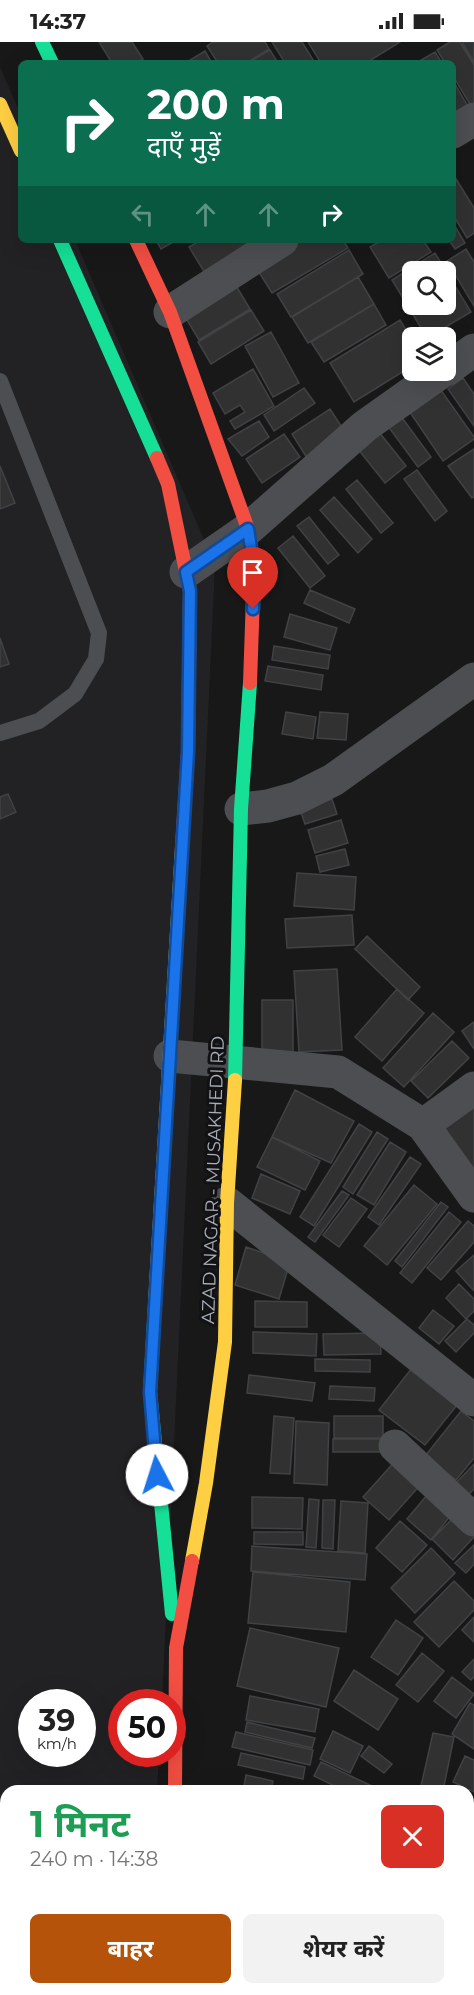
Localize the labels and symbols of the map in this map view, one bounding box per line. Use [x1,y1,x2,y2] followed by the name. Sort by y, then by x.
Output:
[227,547,278,609] pin
[197,1035,229,1325] street label: AZAD NAGAR - MUSAKHEDI RD
[125,1443,189,1507] position arrow
[108,1689,186,1767] speed limit sign: 50

